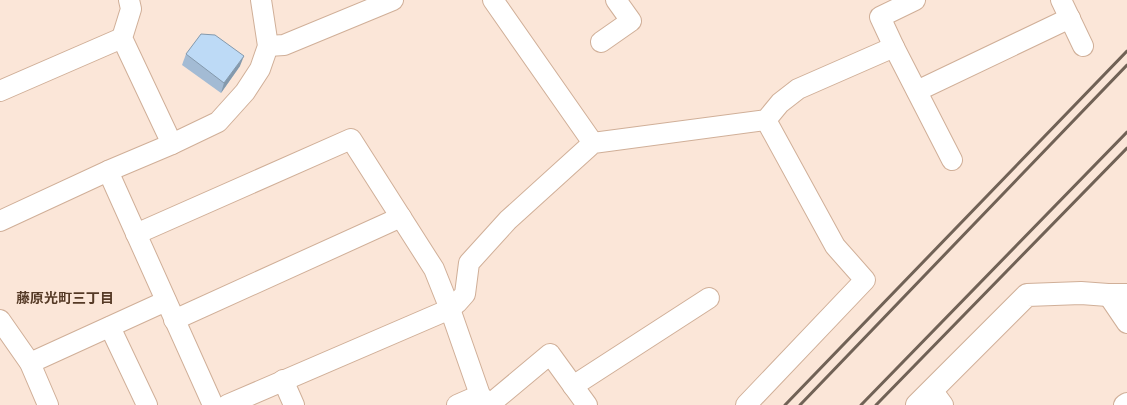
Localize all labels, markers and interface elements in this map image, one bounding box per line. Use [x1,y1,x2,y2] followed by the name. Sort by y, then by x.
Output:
[16,289,114,307] district label: 藤原光町三丁目

